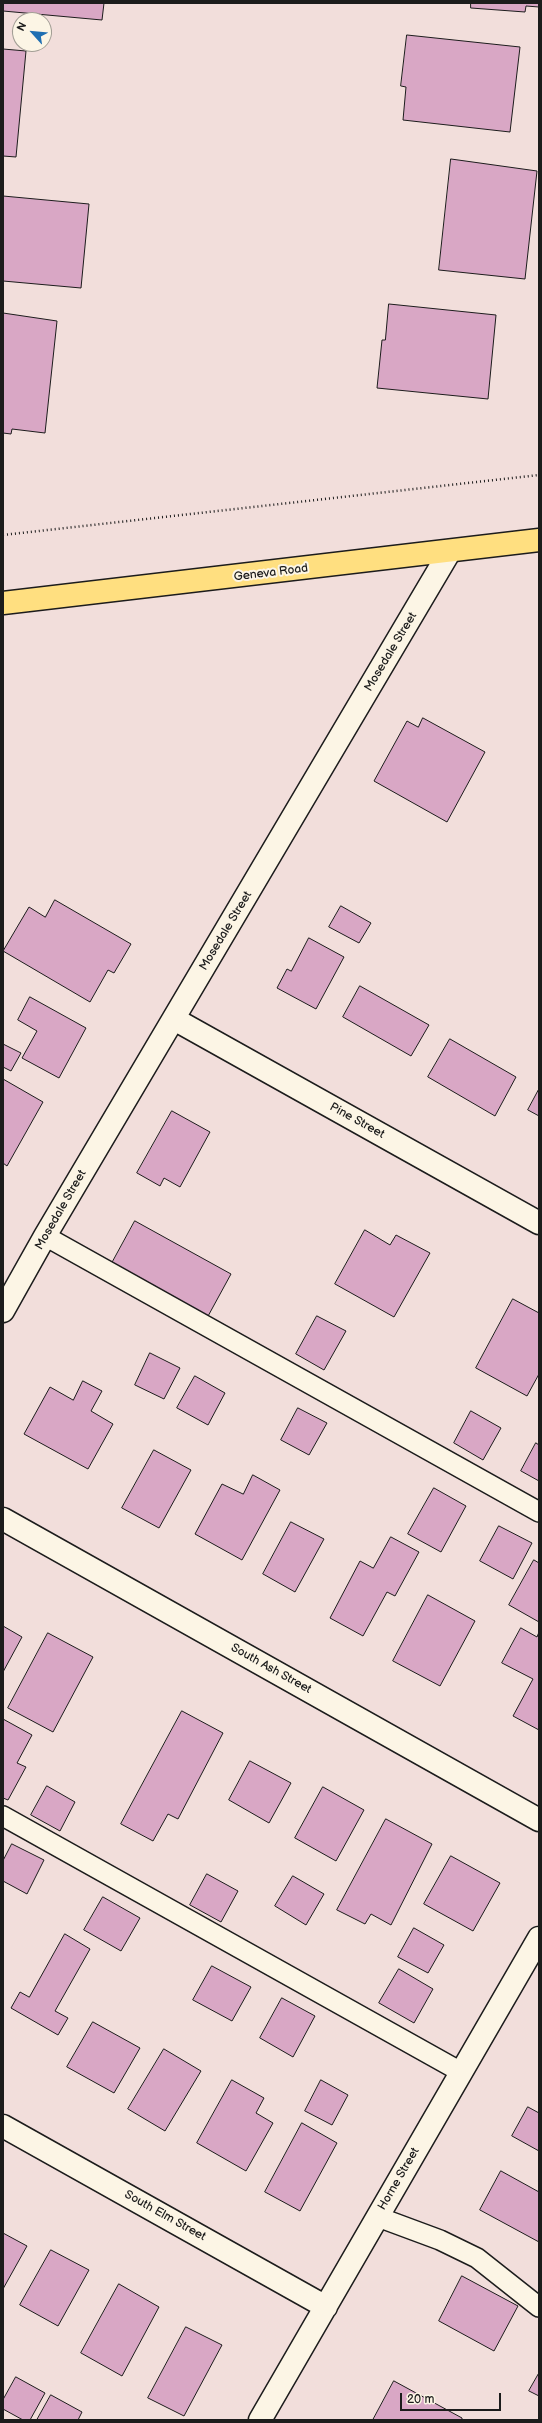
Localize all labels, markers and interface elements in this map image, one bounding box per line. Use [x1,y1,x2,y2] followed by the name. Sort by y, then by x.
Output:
[12,12,52,52] north arrow
[14,20,29,33] text: N
[233,561,309,585] street label: Geneva Road
[362,610,420,694] street label: Mosedale Street
[197,889,255,973] street label: Mosedale Street
[327,1100,387,1142] street label: Pine Street
[32,1168,90,1252] street label: Mosedale Street
[228,1641,314,1697] street label: South Ash Street
[375,2145,423,2213] street label: Horne Street
[122,2188,208,2244] street label: South Elm Street
[402,2385,503,2411] scale bar
[407,2392,434,2407] text: 20 m

